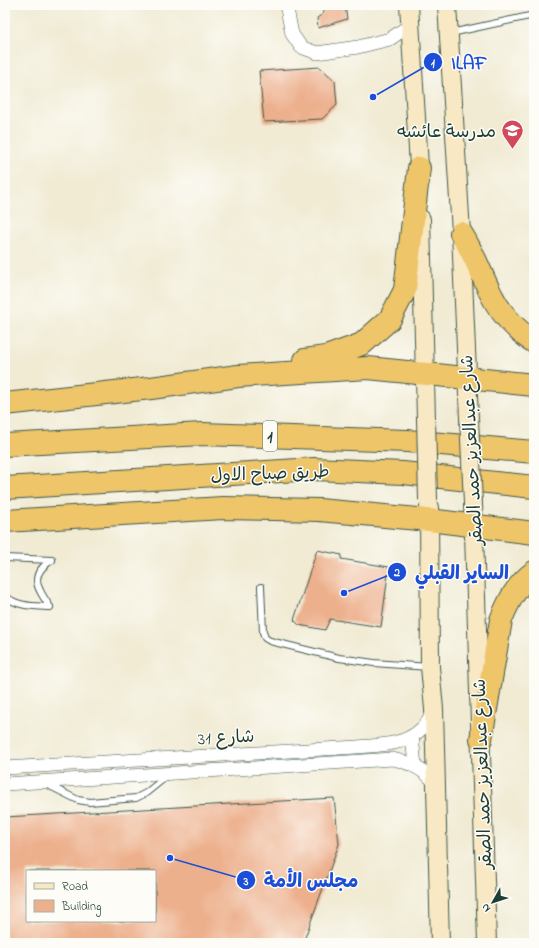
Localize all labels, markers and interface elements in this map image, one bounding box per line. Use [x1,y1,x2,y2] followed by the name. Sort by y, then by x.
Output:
[423,47,495,78] callout: ILAF
[451,51,487,78] text: ILAF
[431,55,435,73] text: 1
[499,118,525,151] school or university icon: مدرسة عائشه
[397,120,496,146] place label: مدرسة عائشه
[455,354,491,548] street label: شارع عبدالعزيز حمد الصقر
[263,421,277,451] road number: 1
[210,460,330,490] street label: طريق صباح الاول
[387,557,517,588] callout: الساير القبلي
[415,561,509,589] text: الساير القبلي
[393,564,400,582] text: 2
[468,678,500,872] street label: شارع عبدالعزيز حمد الصقر
[197,725,255,753] street label: شارع 31
[236,865,366,896] callout: مجلس الأمة
[264,868,358,896] text: مجلس الأمة
[26,870,156,922] legend
[243,873,249,891] text: 3
[62,878,88,896] text: Road
[473,882,513,922] north arrow
[61,898,101,917] text: Building
[477,900,495,916] text: N

